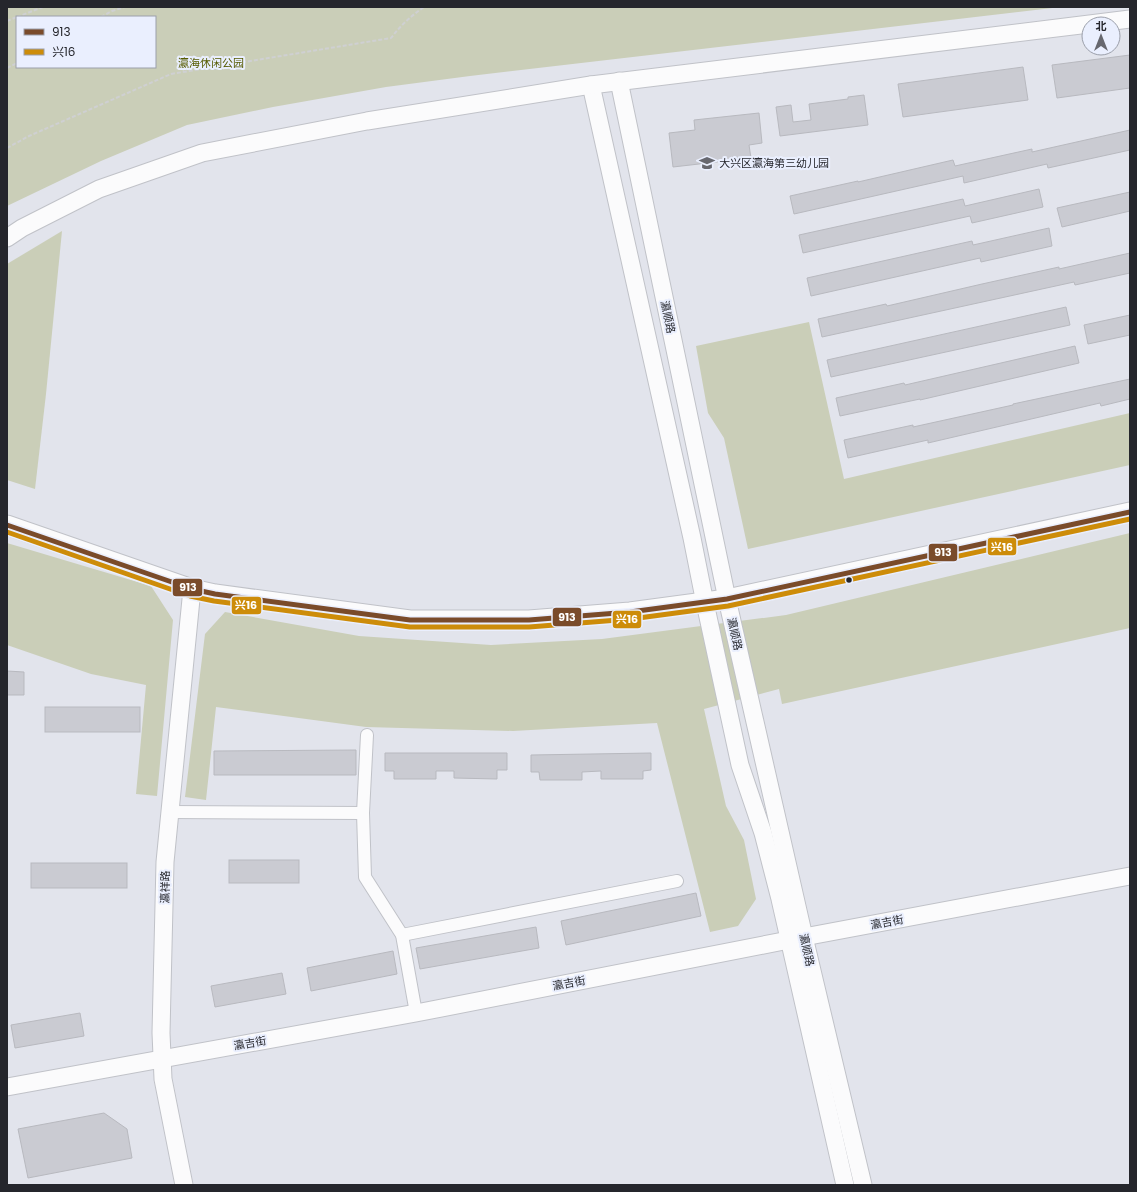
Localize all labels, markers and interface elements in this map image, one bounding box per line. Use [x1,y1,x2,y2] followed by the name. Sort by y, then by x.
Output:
[16,16,156,68] legend
[1081,16,1121,56] north arrow
[1096,18,1107,34] text: 北
[52,23,70,40] text: 913
[52,43,75,60] text: 兴16
[178,55,244,71] park label: 瀛海休闲公园
[698,154,716,172] school or university icon: 大兴区瀛海第三幼儿园
[719,155,829,171] place label: 大兴区瀛海第三幼儿园
[657,299,679,335] street label: 瀛顺路
[987,537,1017,556] line badge: 兴16
[991,539,1013,555] text: 兴16
[928,543,958,562] line badge: 913
[934,544,952,560] text: 913
[844,575,854,585] unlabelled marker
[172,578,203,597] line badge: 913
[179,579,197,595] text: 913
[231,596,262,615] line badge: 兴16
[235,597,257,613] text: 兴16
[552,607,582,627] line badge: 913
[558,609,576,625] text: 913
[612,610,642,629] line badge: 兴16
[616,611,638,627] text: 兴16
[723,616,747,652] street label: 瀛顺路
[157,870,173,904] street label: 瀛祥路
[869,911,905,933] street label: 瀛吉街
[795,932,819,968] street label: 瀛顺路
[551,972,587,994] street label: 瀛吉街
[232,1032,268,1054] street label: 瀛吉街

